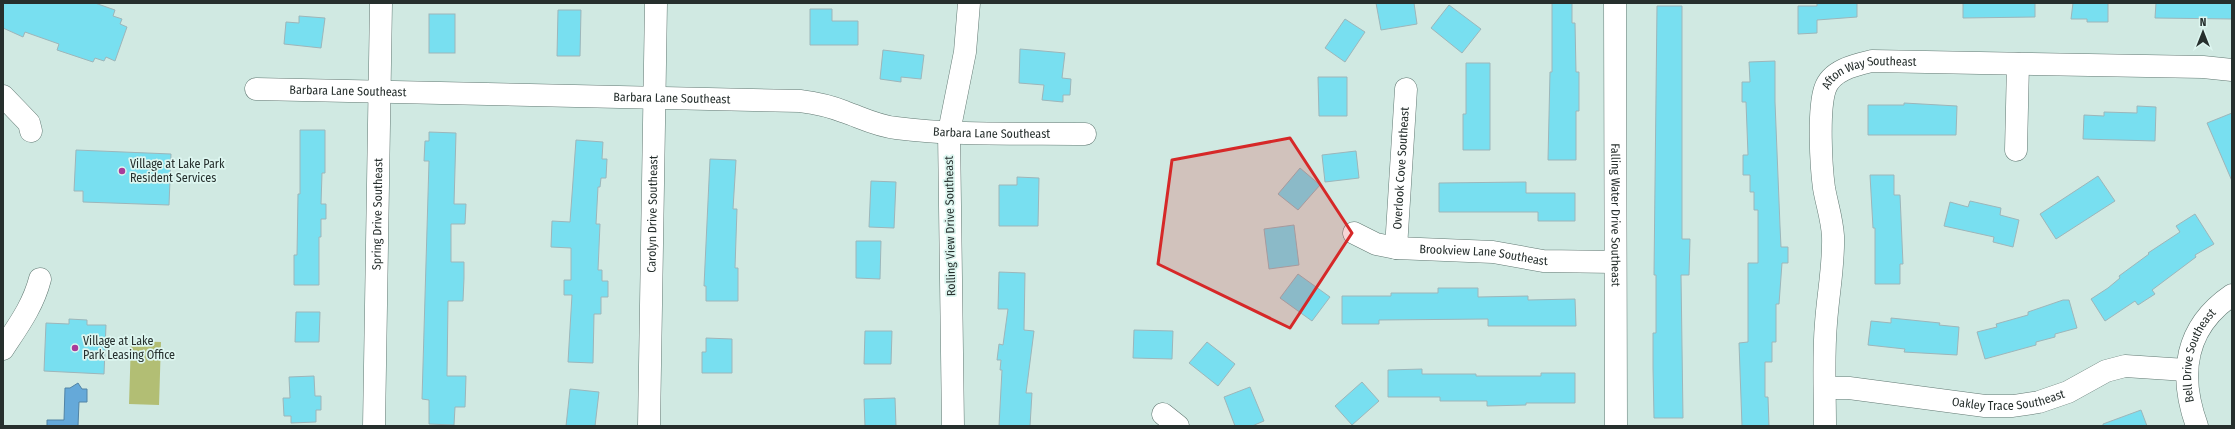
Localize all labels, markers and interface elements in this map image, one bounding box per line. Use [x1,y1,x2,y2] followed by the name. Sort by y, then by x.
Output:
[2183,12,2223,52] north arrow
[2200,16,2206,29] text: N
[1819,54,1917,91] street label: Afton Way Southeast
[289,83,407,99] street label: Barbara Lane Southeast
[613,90,731,106] street label: Barbara Lane Southeast
[1390,106,1412,230] street label: Overlook Cove Southeast
[933,125,1050,141] street label: Barbara Lane Southeast
[1608,143,1623,287] street label: Falling Water Drive Southeast
[645,155,660,273] street label: Carolyn Drive Southeast
[942,156,958,296] street label: Rolling View Drive Southeast
[130,157,225,185] place label: Village at Lake Park Resident Services
[370,158,385,270] street label: Spring Drive Southeast
[117,166,127,176] marker: Village at Lake Park Resident Services
[1419,242,1548,268] street label: Brookview Lane Southeast
[2180,306,2219,404] street label: Bell Drive Southeast
[83,334,175,362] place label: Village at Lake Park Leasing Office
[70,343,80,353] marker: Village at Lake Park Leasing Office
[1951,387,2066,413] street label: Oakley Trace Southeast

